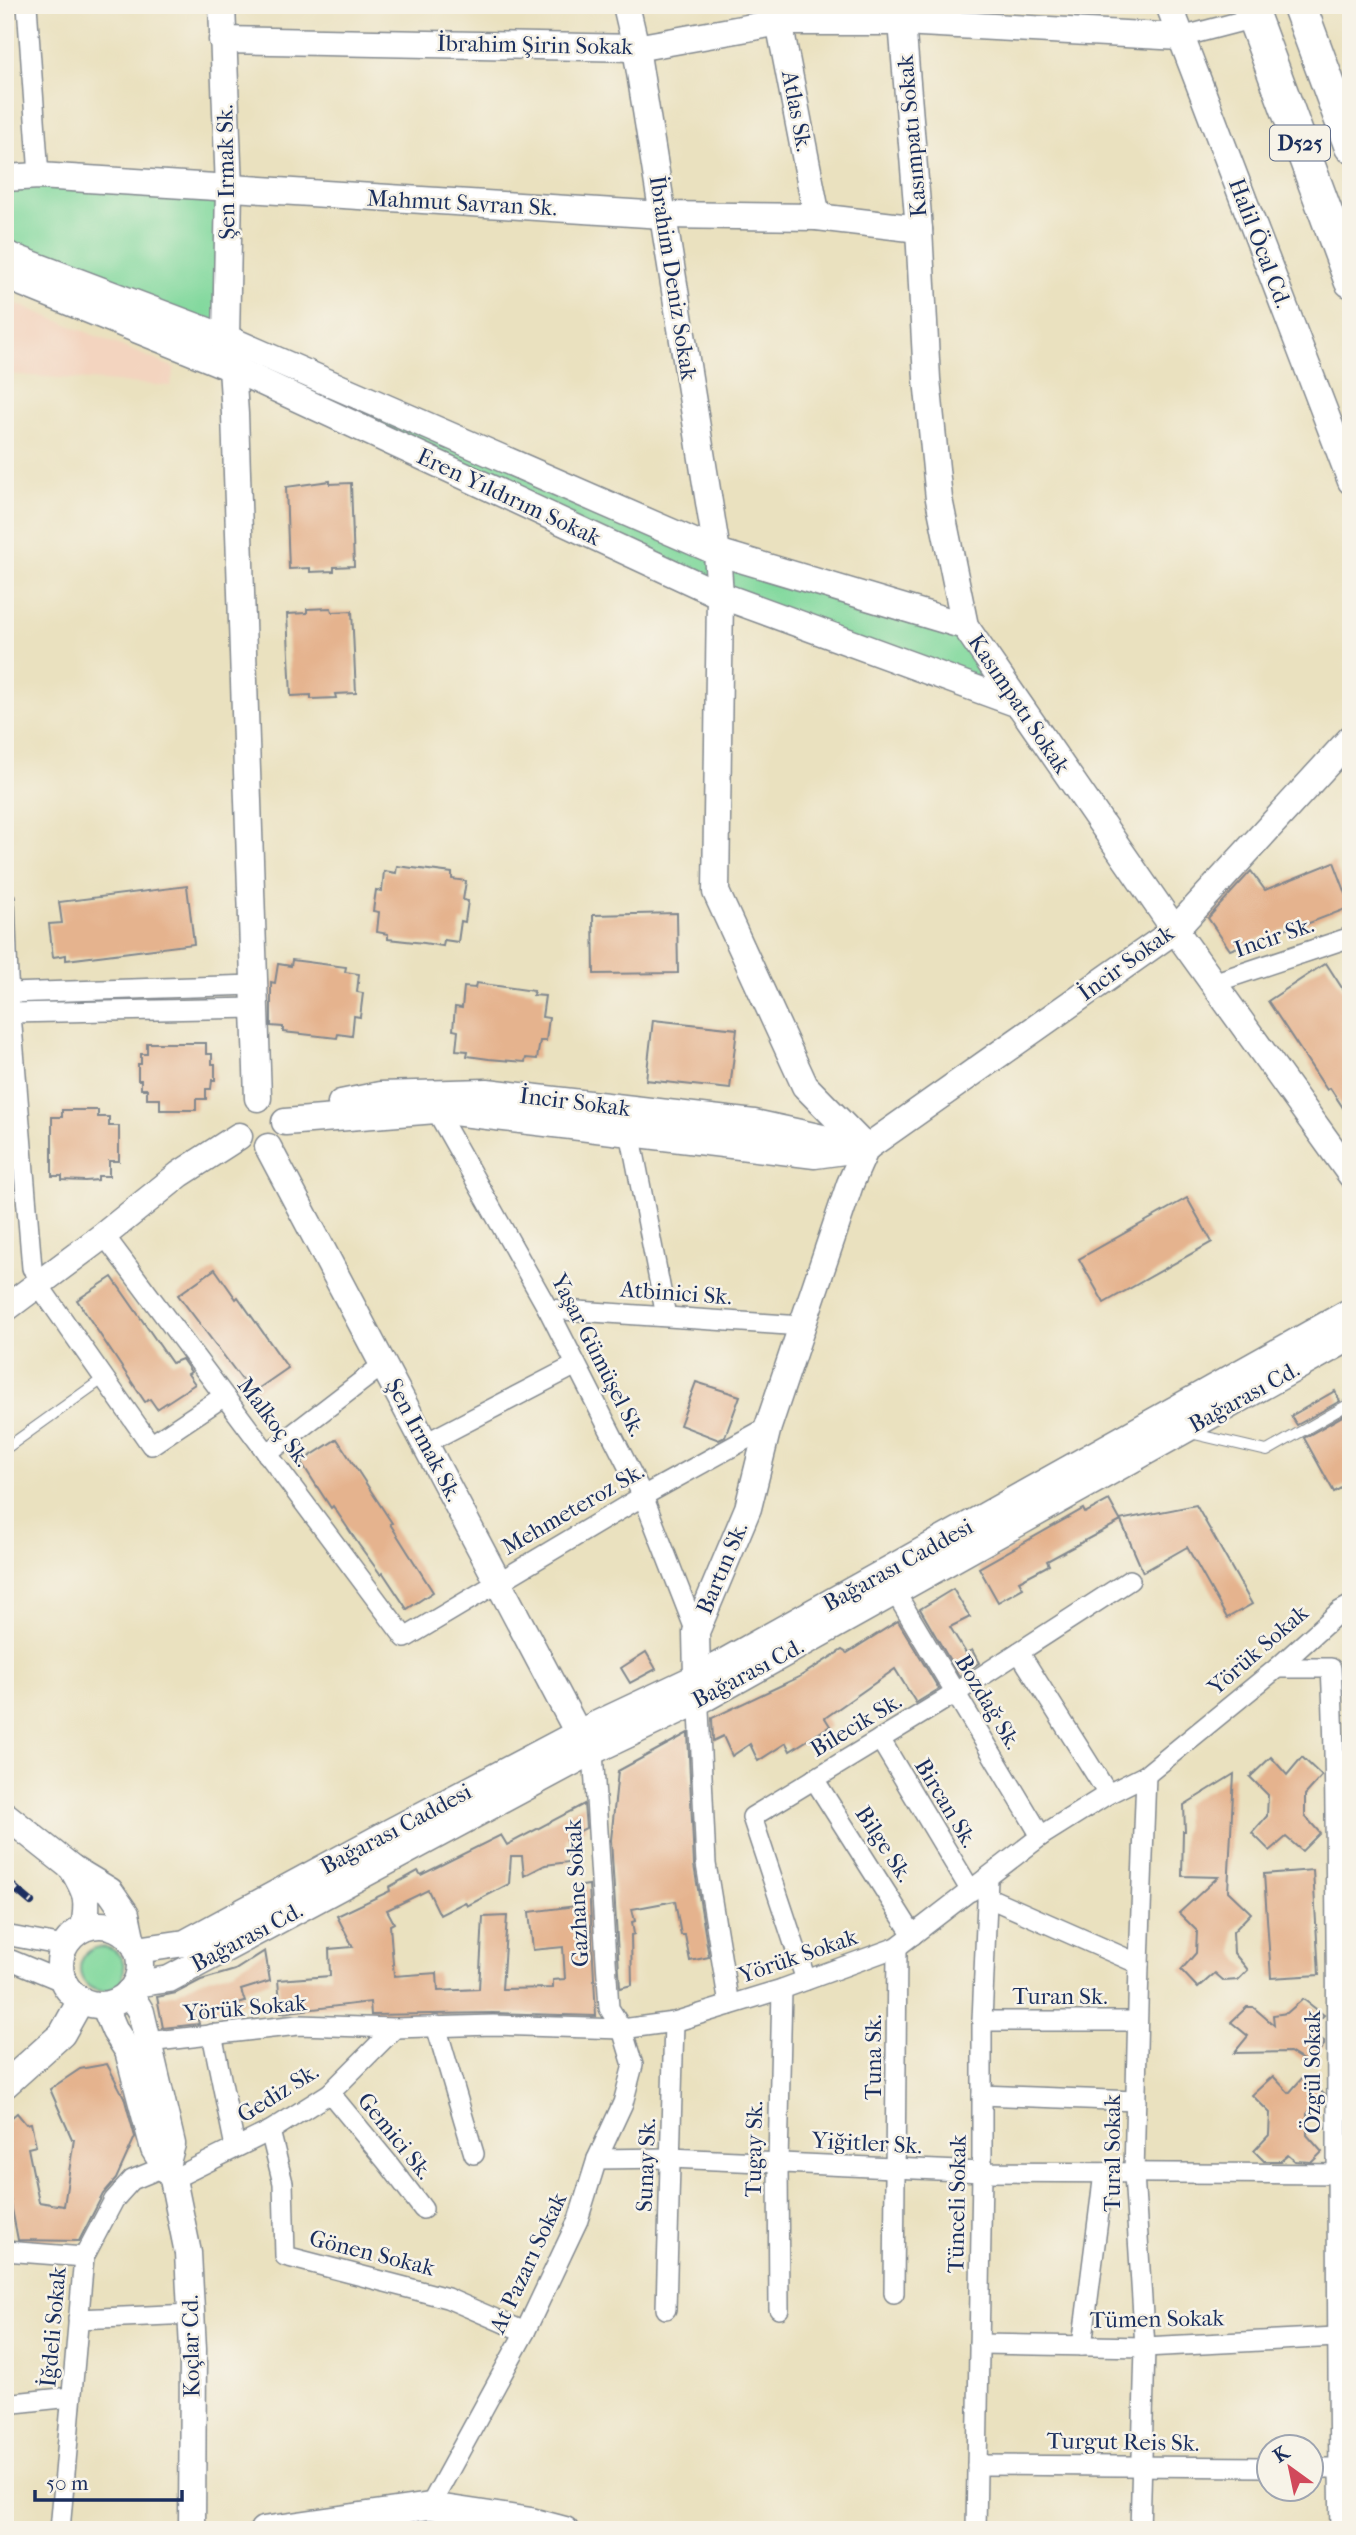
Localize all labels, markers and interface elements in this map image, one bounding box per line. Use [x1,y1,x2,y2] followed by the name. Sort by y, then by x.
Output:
[437,30,634,60] street label: İbrahim Şirin Sokak
[891,53,933,218] street label: Kasımpatı Sokak
[776,67,818,154] street label: Atlas Sk.
[211,104,241,240] street label: Şen Irmak Sk.
[1270,125,1330,160] road number: D525
[643,174,703,383] street label: İbrahim Deniz Sokak
[1223,174,1297,312] street label: Halil Öcal Cd.
[366,185,558,221] street label: Mahmut Savran Sk.
[413,443,606,552] street label: Eren Yıldırım Sokak
[962,629,1076,780] street label: Kasımpatı Sokak
[1231,911,1317,963] street label: Incir Sk.
[1073,919,1180,1007] street label: İncir Sokak
[518,1082,633,1122] street label: İncir Sokak
[545,1268,651,1441] street label: Yaşar Gümüşel Sk.
[618,1276,733,1310] street label: Atbinici Sk.
[1184,1356,1304,1438] street label: Bağarası Cd.
[232,1372,316,1472] street label: Malkoç Sk.
[380,1374,468,1506] street label: Şen Irmak Sk.
[497,1457,649,1561] street label: Mehmeteroz Sk.
[818,1513,978,1617] street label: Bağarası Caddesi
[691,1518,753,1618] street label: Bartın Sk.
[1202,1598,1314,1701] street label: Yörük Sokak
[688,1632,808,1714] street label: Bağarası Cd.
[949,1650,1027,1754] street label: Bozdağ Sk.
[806,1687,906,1763] street label: Bilecik Sk.
[909,1754,983,1852] street label: Bircan Sk.
[316,1778,476,1880] street label: Bağarası Caddesi
[850,1801,918,1887] street label: Bilge Sk.
[560,1817,594,1968] street label: Gazhane Sokak
[187,1896,307,1978] street label: Bağarası Cd.
[734,1923,862,1989] street label: Yörük Sokak
[1012,1983,1108,2010] street label: Turan Sk.
[181,1989,309,2027] street label: Yörük Sokak
[1299,2009,1326,2134] street label: Özgül Sokak
[860,2014,887,2100] street label: Tuna Sk.
[232,2058,324,2128] street label: Gediz Sk.
[352,2087,438,2185] street label: Gemici Sk.
[1099,2093,1126,2212] street label: Tural Sokak
[740,2101,768,2197] street label: Tugay Sk.
[631,2118,661,2212] street label: Sunay Sk.
[810,2127,923,2159] street label: Yiğitler Sk.
[942,2133,972,2273] street label: Tünceli Sokak
[483,2187,573,2339] street label: At Pazarı Sokak
[306,2224,439,2282] street label: Gönen Sokak
[34,2265,72,2388] street label: İğdeli Sokak
[177,2294,205,2398] street label: Koçlar Cd.
[1090,2304,1226,2334] street label: Tümen Sokak
[1046,2427,1200,2457] street label: Turgut Reis Sk.
[1254,2434,1324,2504] north arrow
[1269,2441,1294,2468] text: K
[35,2458,182,2502] scale bar
[46,2471,89,2495] text: 50 m

